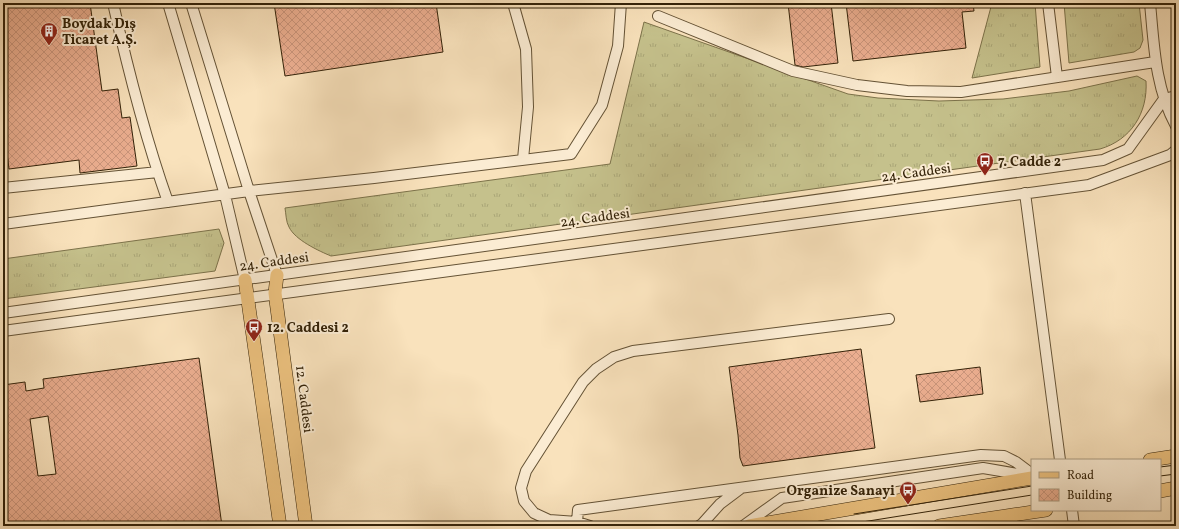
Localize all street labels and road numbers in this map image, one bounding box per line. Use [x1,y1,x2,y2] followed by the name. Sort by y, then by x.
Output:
[880,159,952,188] street label: 24. Caddesi
[559,204,631,233] street label: 24. Caddesi
[238,248,310,277] street label: 24. Caddesi
[290,364,317,434] street label: 12. Caddesi

